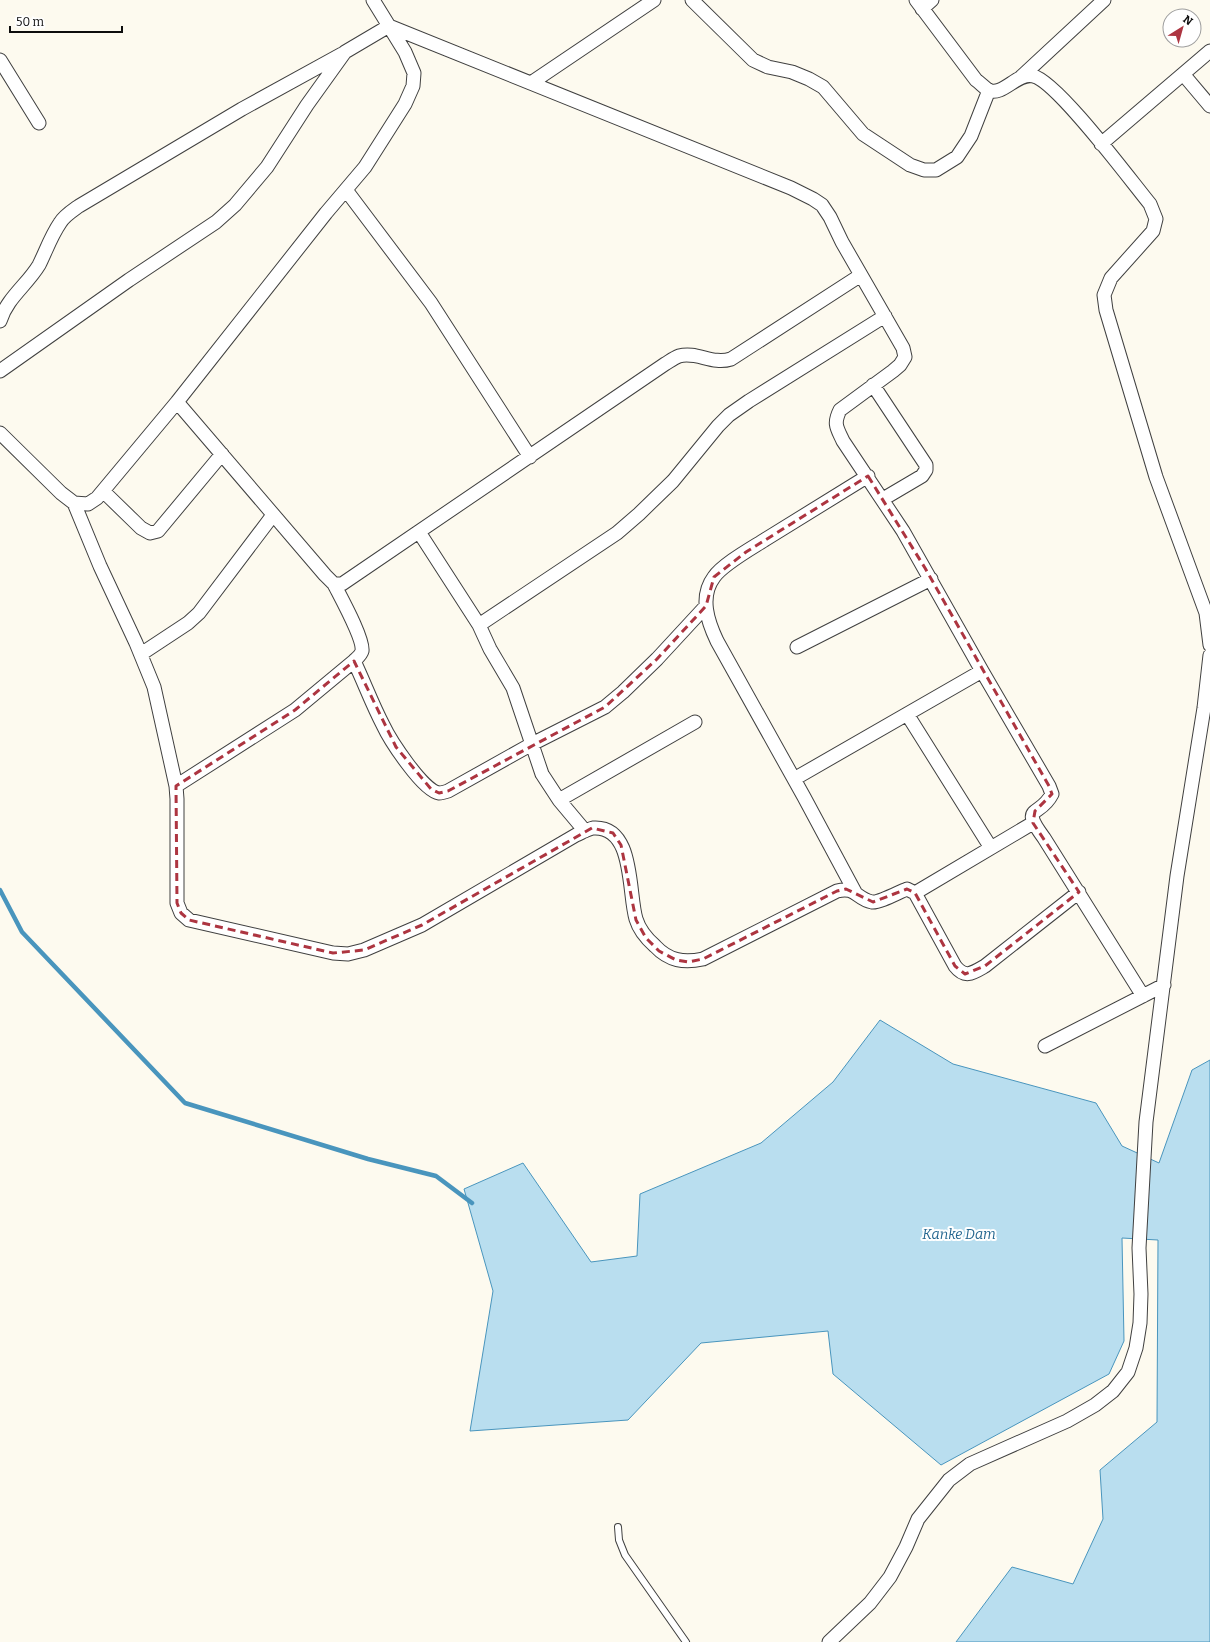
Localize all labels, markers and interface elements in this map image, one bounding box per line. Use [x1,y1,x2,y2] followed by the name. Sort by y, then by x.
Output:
[10,8,122,34] scale bar
[1162,8,1202,48] north arrow
[1180,13,1195,28] text: N
[16,15,45,29] text: 50 m
[922,1226,996,1243] water label: Kanke Dam

